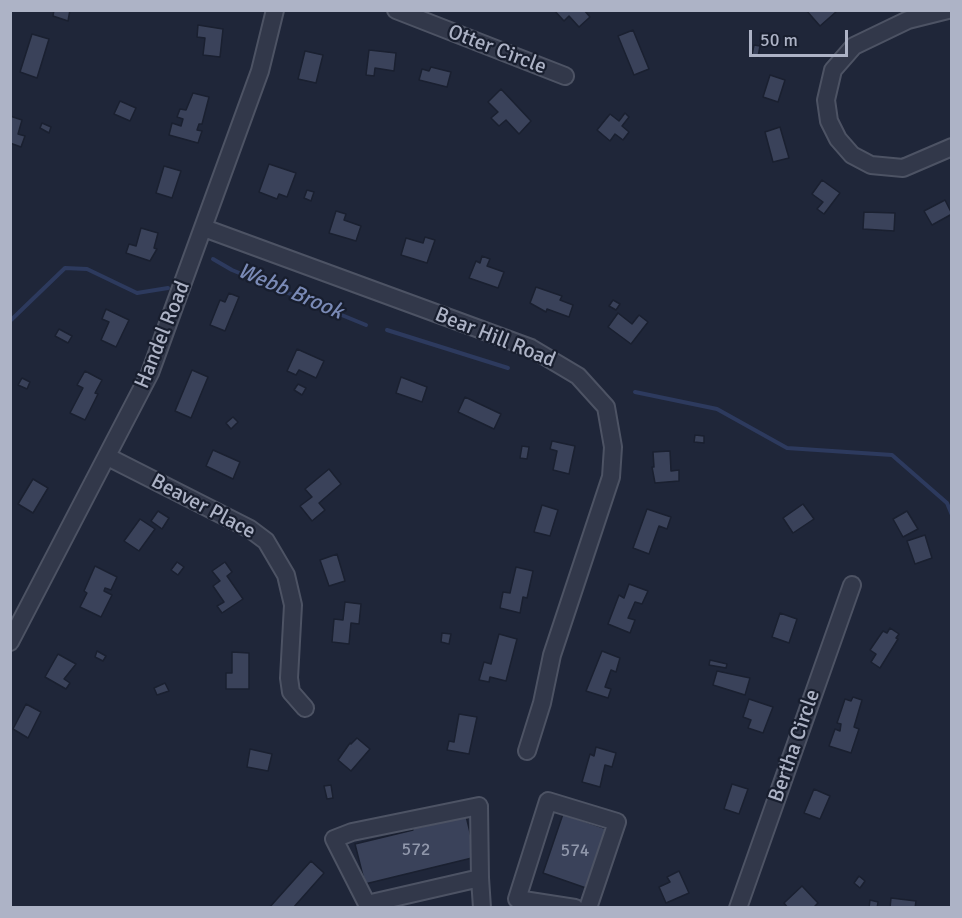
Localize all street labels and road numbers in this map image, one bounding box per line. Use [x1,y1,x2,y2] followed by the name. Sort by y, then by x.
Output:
[444,20,550,80] street label: Otter Circle
[130,278,196,392] street label: Handel Road
[431,302,559,374] street label: Bear Hill Road
[146,469,260,545] street label: Beaver Place
[764,686,826,806] street label: Bertha Circle

